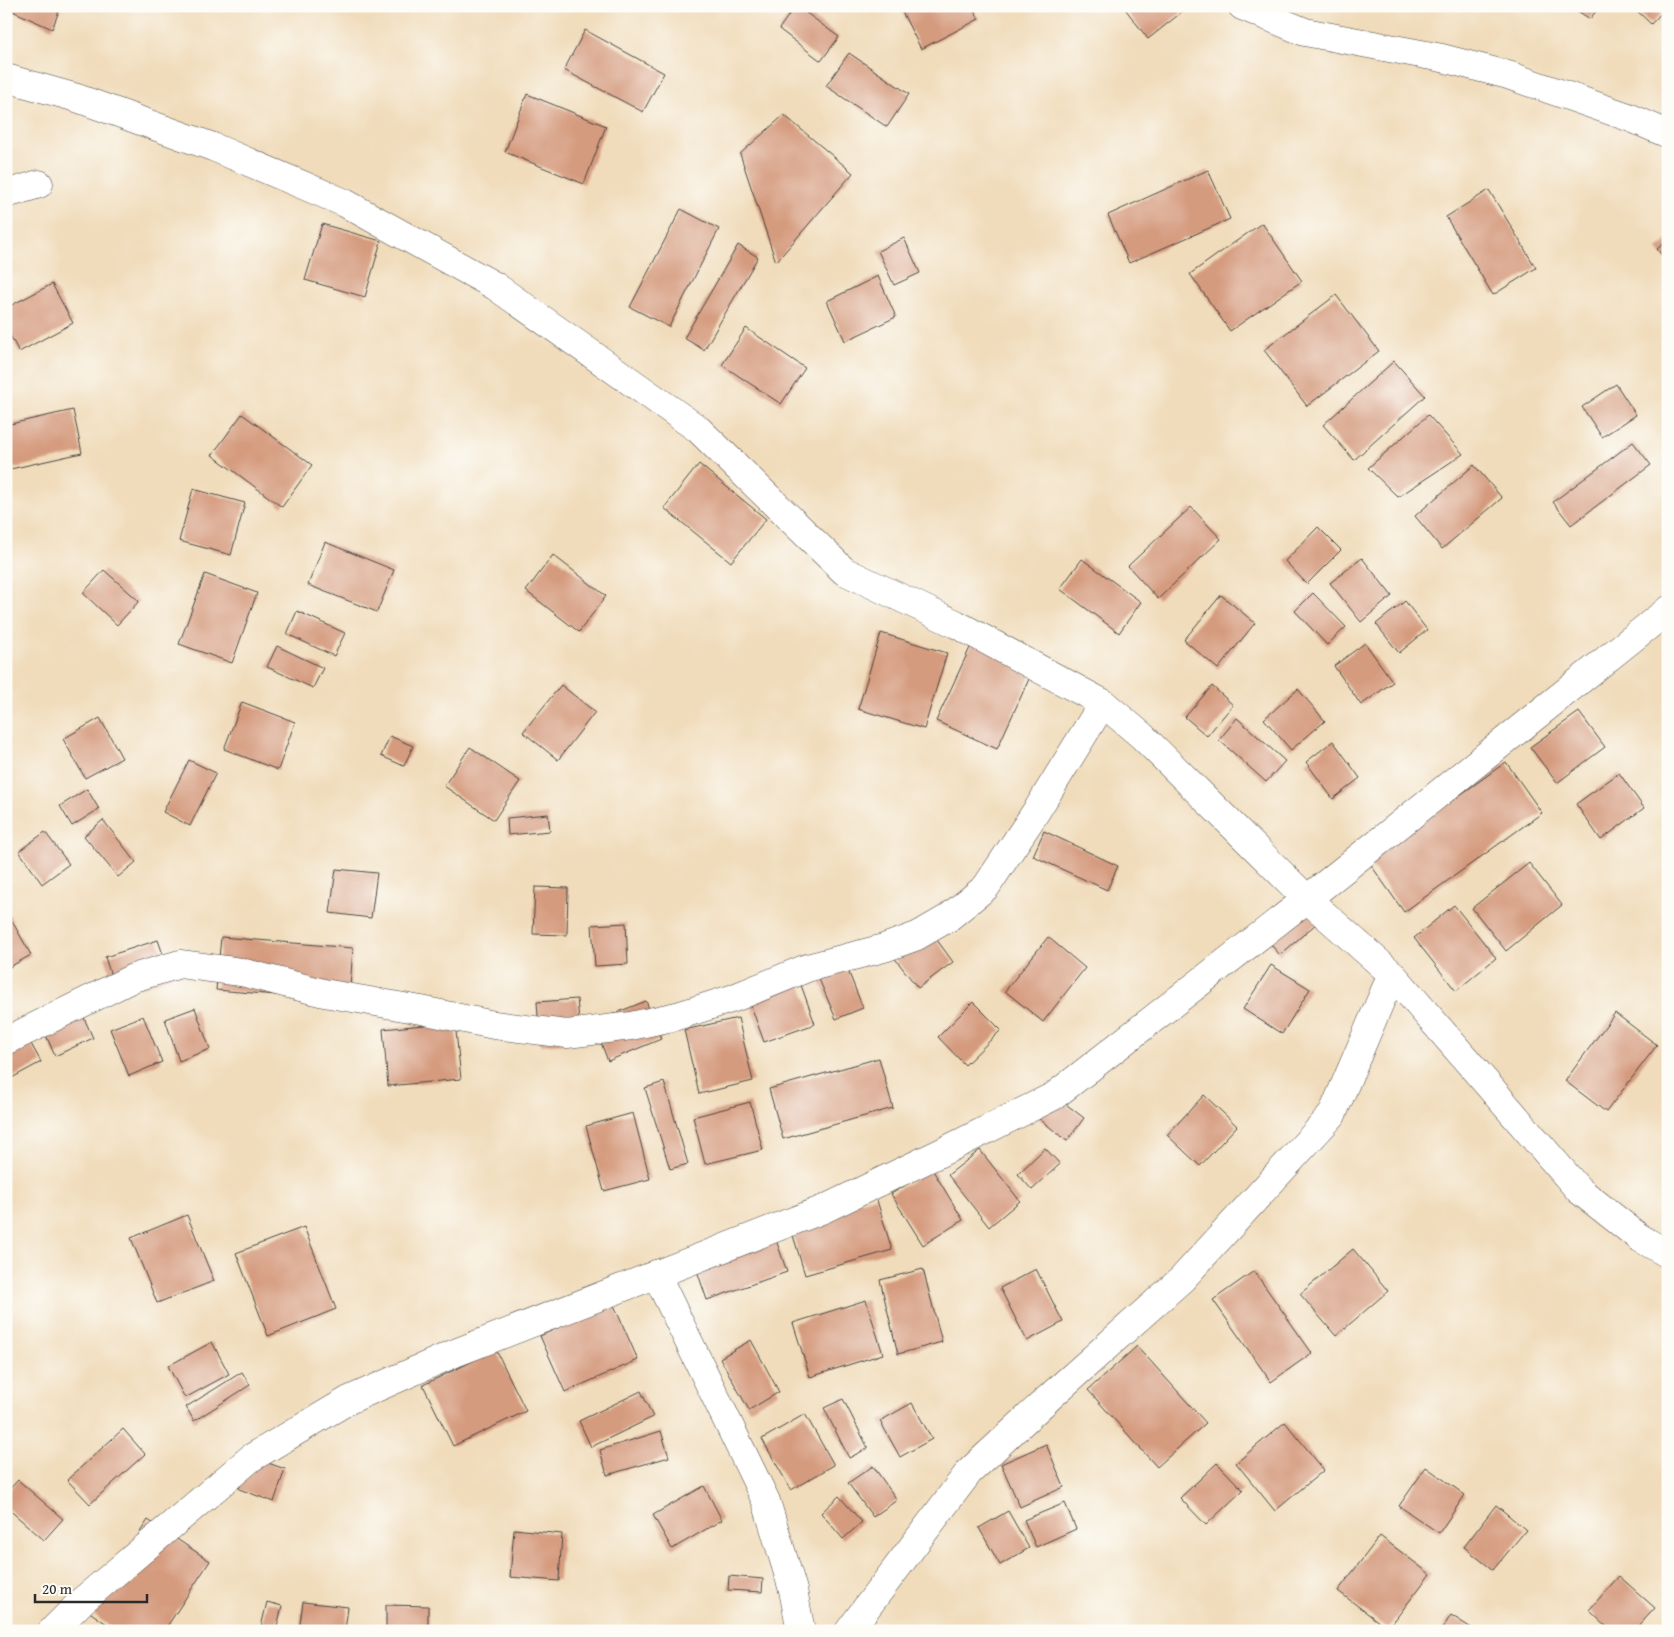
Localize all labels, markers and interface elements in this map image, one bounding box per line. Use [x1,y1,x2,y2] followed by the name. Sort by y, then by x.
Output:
[35,1572,148,1604] scale bar
[42,1578,73,1599] text: 20 m

